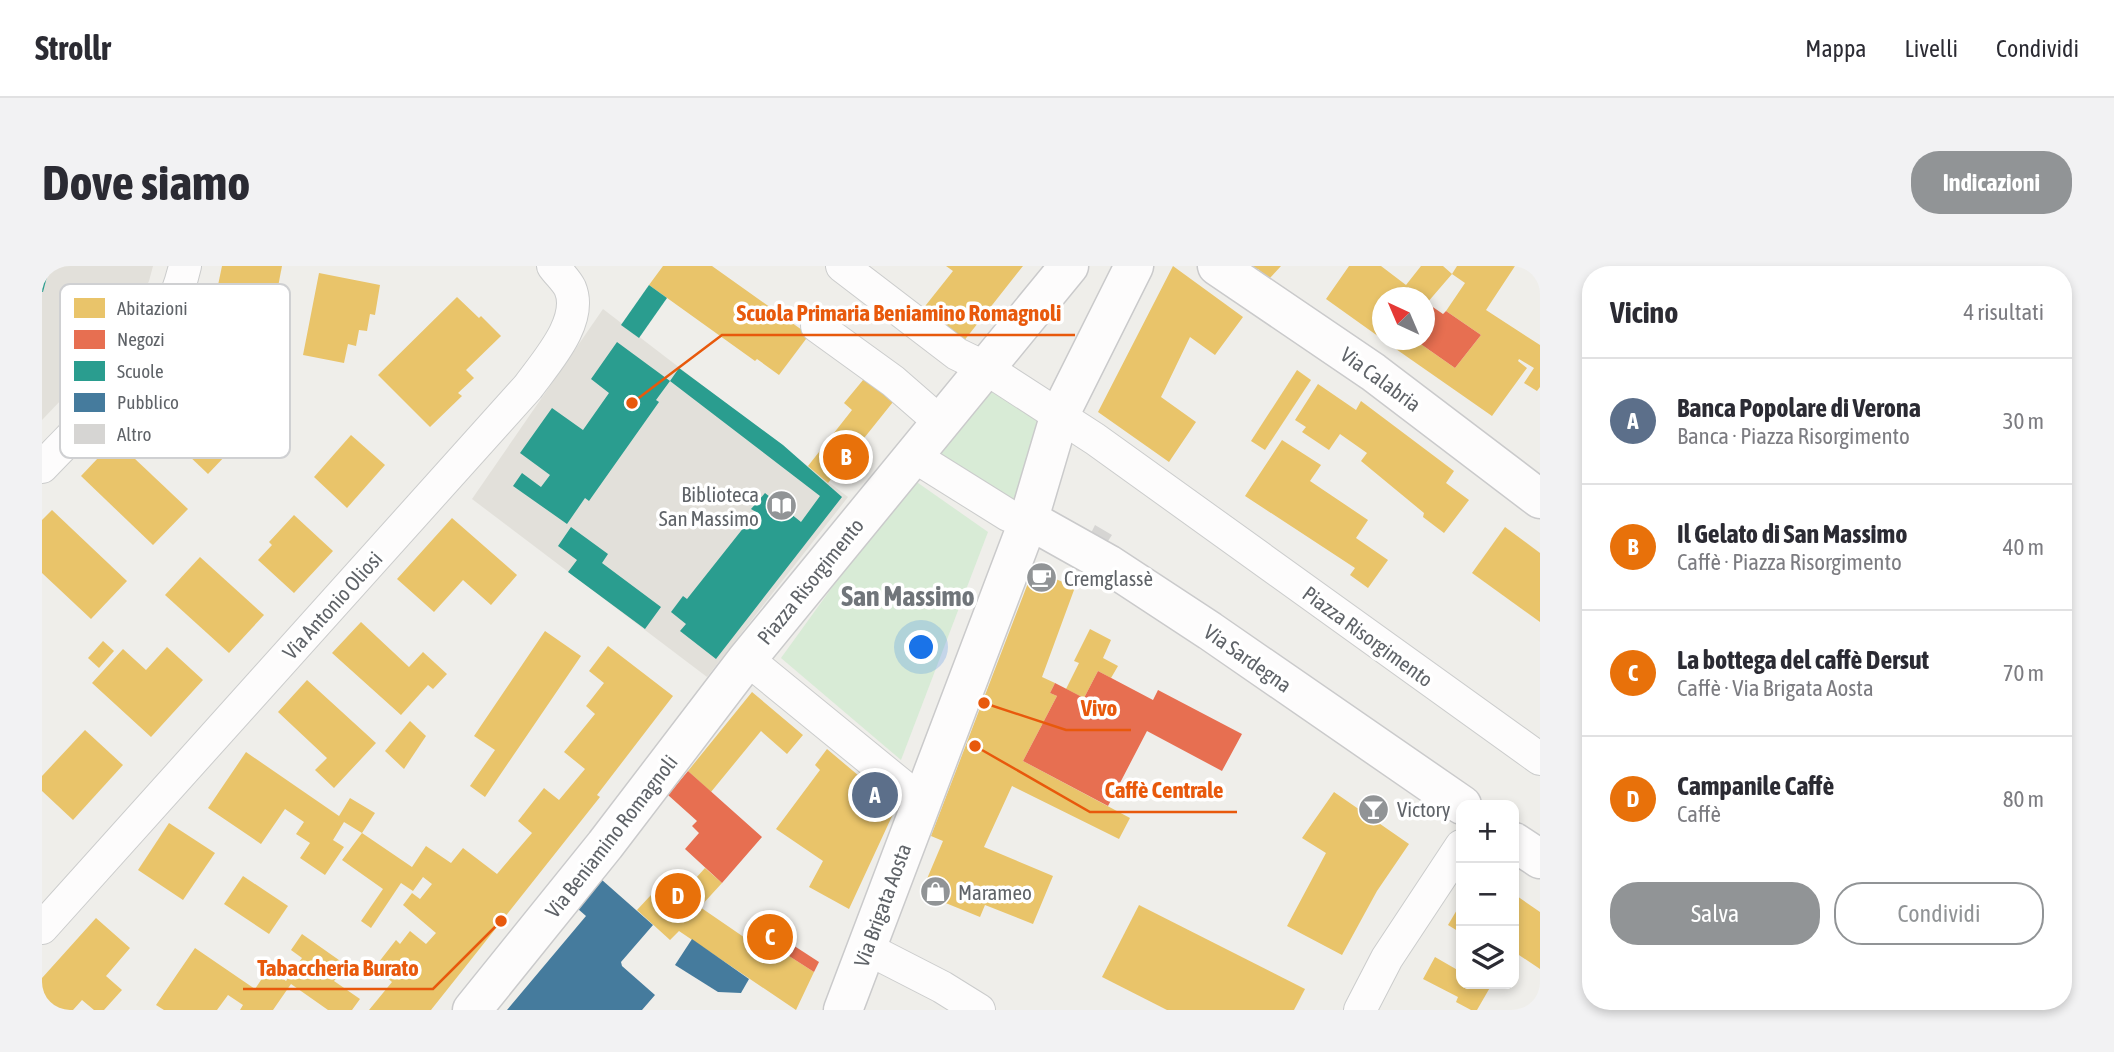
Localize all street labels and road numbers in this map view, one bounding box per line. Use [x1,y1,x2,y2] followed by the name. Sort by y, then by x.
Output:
[1336,342,1426,416] street label: Via Calabria
[752,513,868,649] street label: Piazza Risorgimento
[277,546,387,664] street label: Via Antonio Oliosi
[1298,581,1438,691] street label: Piazza Risorgimento
[1200,619,1296,697] street label: Via Sardegna
[540,750,682,922] street label: Via Beniamino Romagnoli
[849,840,915,970] street label: Via Brigata Aosta

